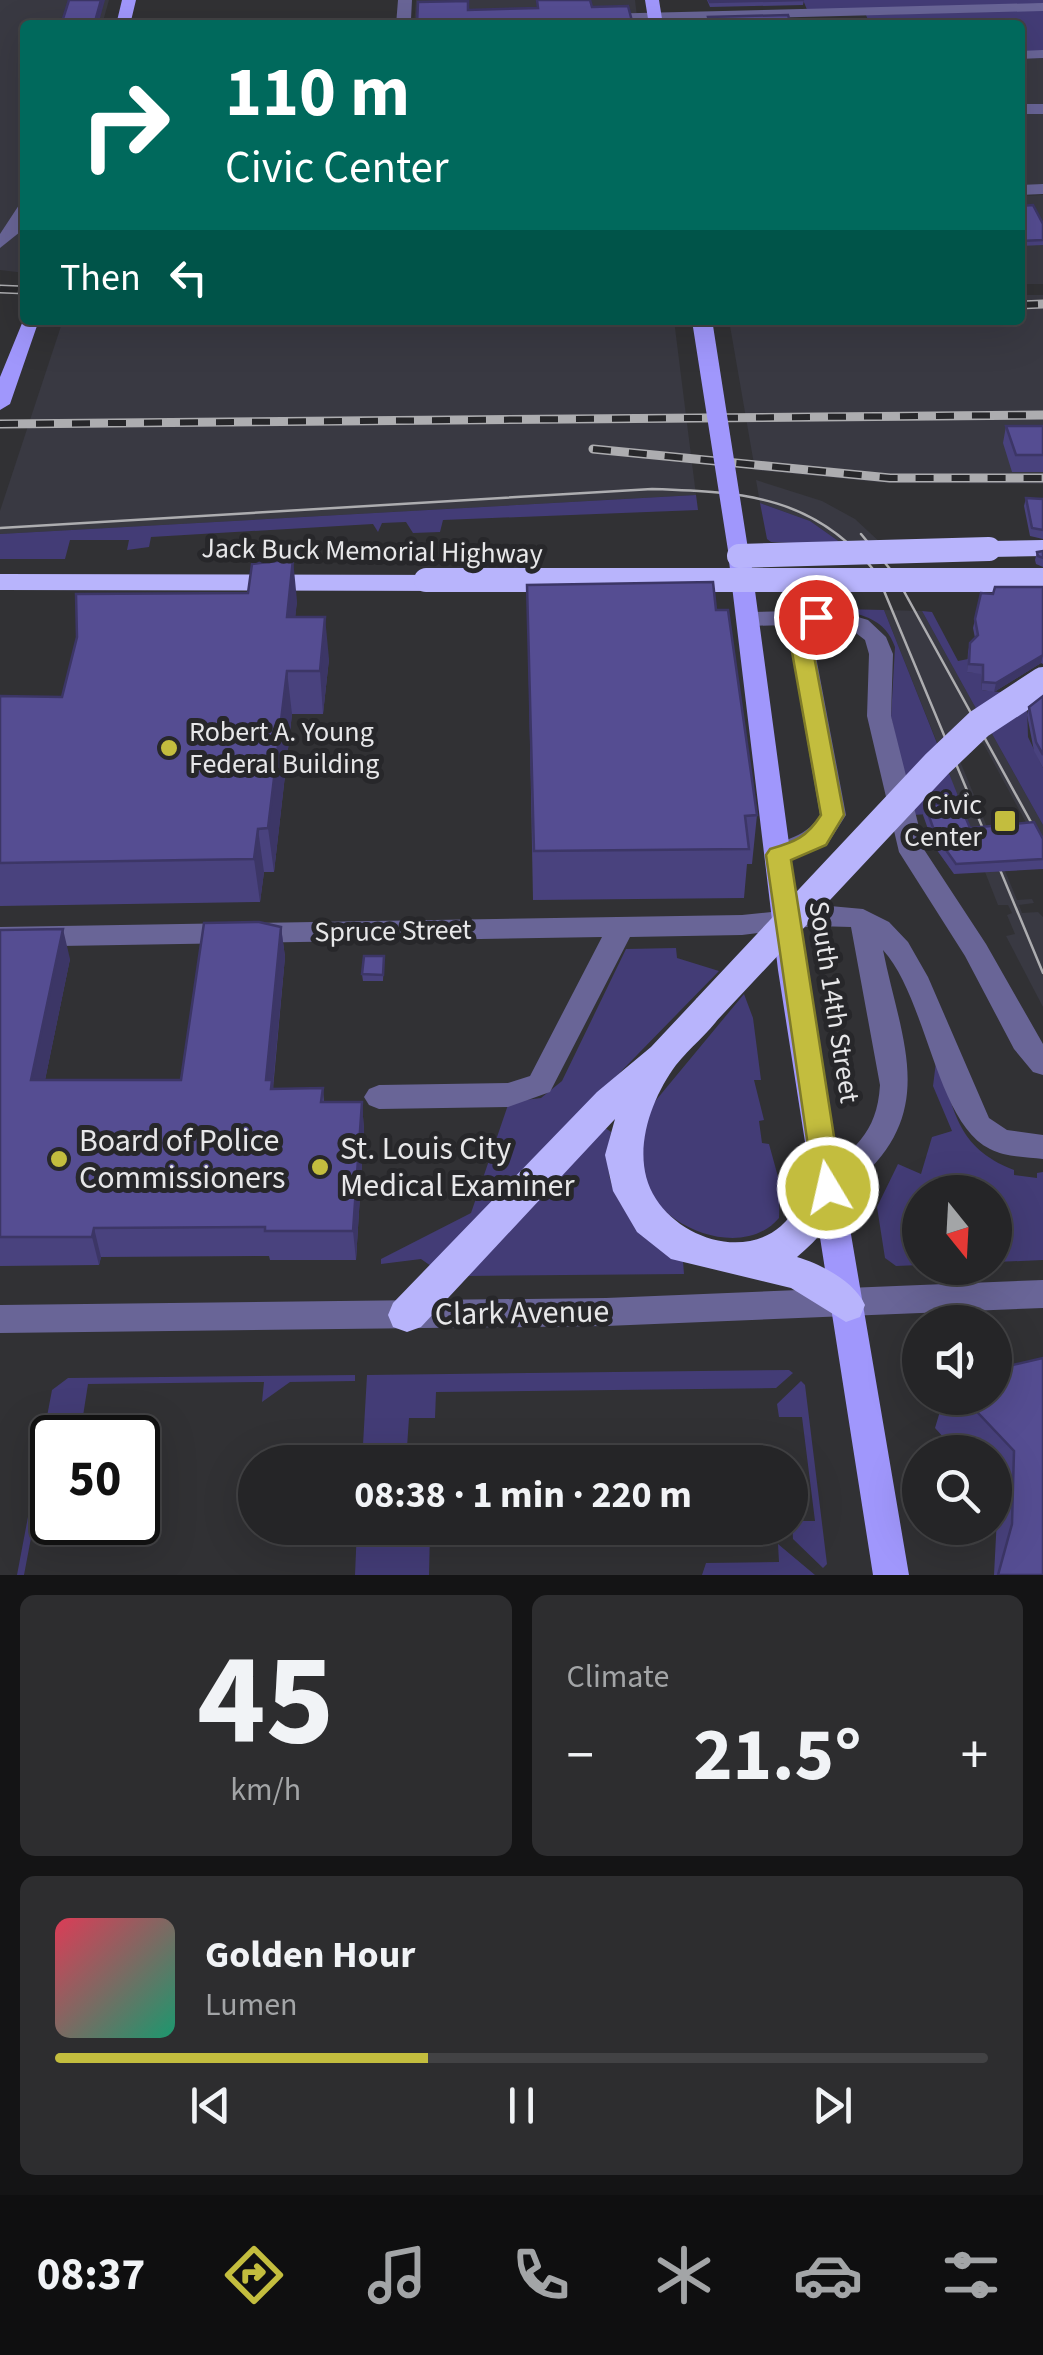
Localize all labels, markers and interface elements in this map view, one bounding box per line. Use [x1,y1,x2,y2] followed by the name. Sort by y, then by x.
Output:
[225,43,410,143] text: 110 m
[60,60,190,190] icon: right
[225,136,449,200] text: Civic Center
[161,250,216,305] icon: left
[60,251,141,305] text: Then
[201,528,543,574] street label: Jack Buck Memorial Highway
[774,575,859,660] pin
[789,590,844,645] icon: arrive
[189,712,379,784] place label: Robert A. Young Federal Building
[158,737,180,759] marker: Robert A. Young Federal Building
[904,785,982,857] place label: Civic Center
[992,808,1018,834] marker: Civic Center
[798,898,870,1106] street label: South 14th Street
[314,910,472,952] street label: Spruce Street
[79,1118,285,1201] place label: Board of Police Commissioners
[340,1126,575,1209] place label: St. Louis City Medical Examiner
[776,1136,880,1240] position arrow
[48,1148,70,1170] marker: Board of Police Commissioners
[309,1156,331,1178] marker: St. Louis City Medical Examiner
[902,1175,1012,1285] north arrow
[902,1175,1012,1545] map controls
[434,1288,610,1338] street label: Clark Avenue
[902,1305,1012,1415] button: sound
[30,1415,160,1545] speed limit sign: 50
[902,1435,1012,1545] button: search
[354,1468,692,1522] text: 08:38 · 1 min · 220 m
[197,1609,334,1794] text: 45
[567,1654,669,1700] text: Climate
[693,1702,862,1809] text: 21.5°
[567,1717,594,1795] text: −
[961,1717,988,1795] text: +
[230,1767,301,1813] text: km/h
[205,1928,415,1982] text: Golden Hour
[205,1982,298,2028] text: Lumen
[183,2078,238,2133] icon: previous
[494,2078,549,2133] icon: pause
[805,2078,860,2133] icon: next
[219,2240,289,2310] icon: directions
[362,2240,432,2310] icon: music
[506,2240,576,2310] icon: phone
[649,2240,719,2310] icon: climate
[793,2240,863,2310] icon: car
[936,2240,1006,2310] icon: filters
[37,2243,145,2307] text: 08:37

